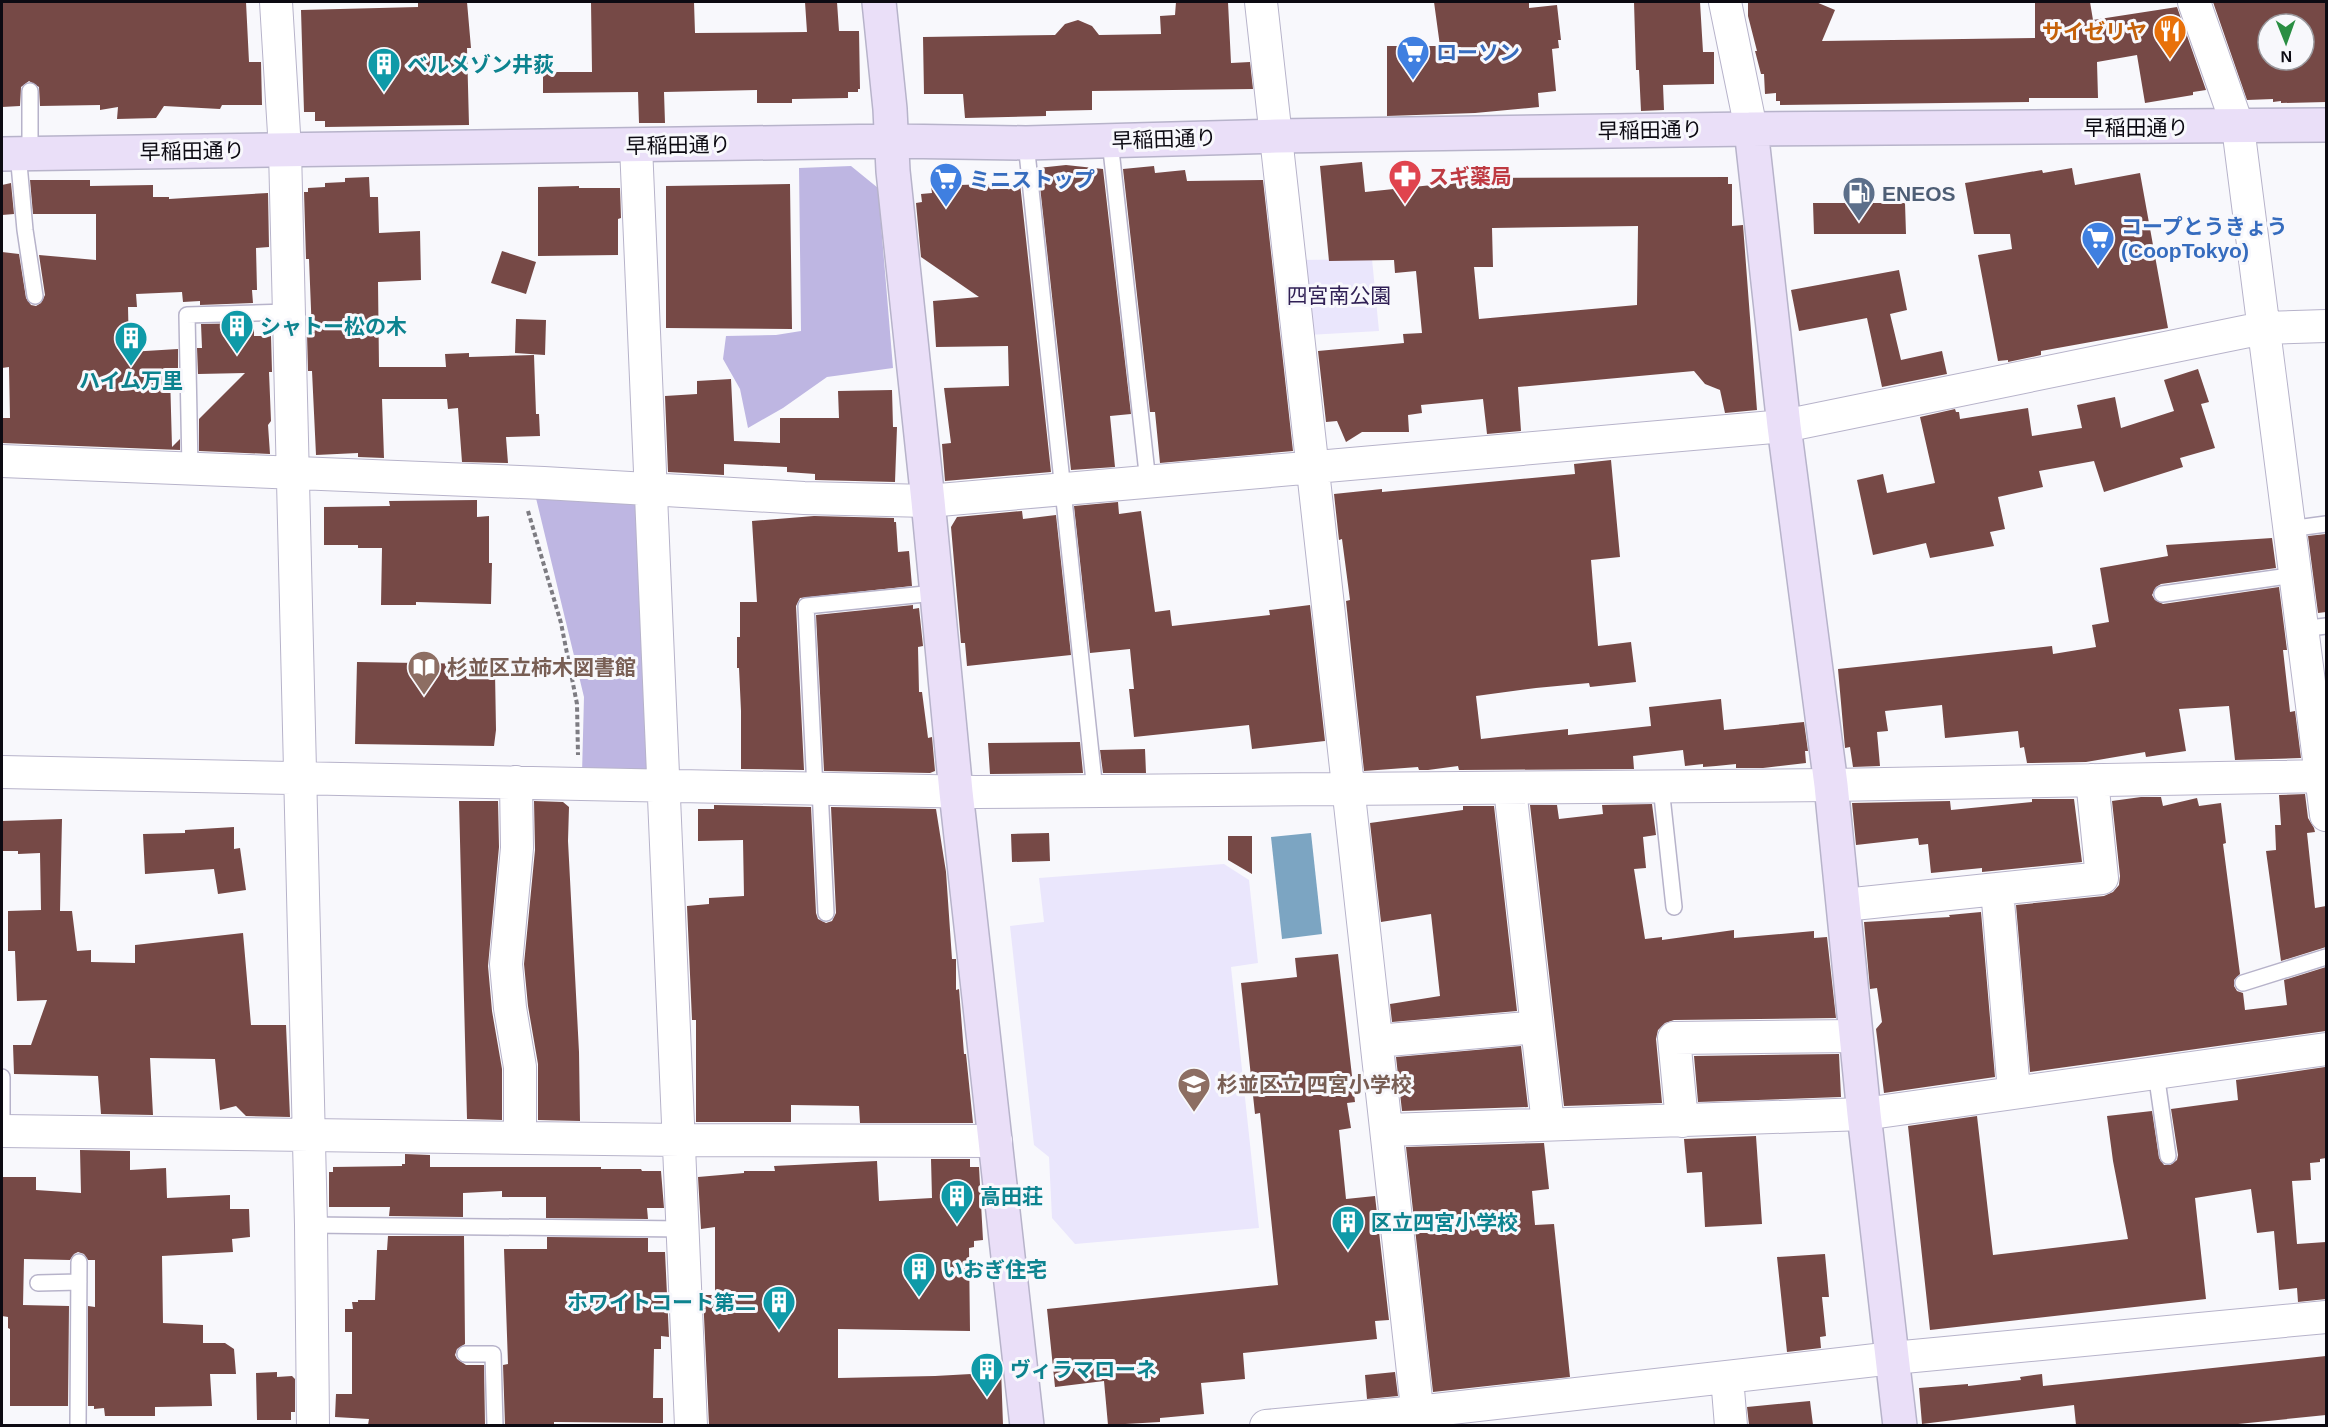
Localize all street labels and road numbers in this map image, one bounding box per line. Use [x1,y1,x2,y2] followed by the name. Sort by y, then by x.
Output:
[2084,116,2189,139] street label: 早稲田通り
[1597,118,1703,142] street label: 早稲田通り
[1111,126,1217,152] street label: 早稲田通り
[625,133,731,157] street label: 早稲田通り
[139,139,245,163] street label: 早稲田通り

